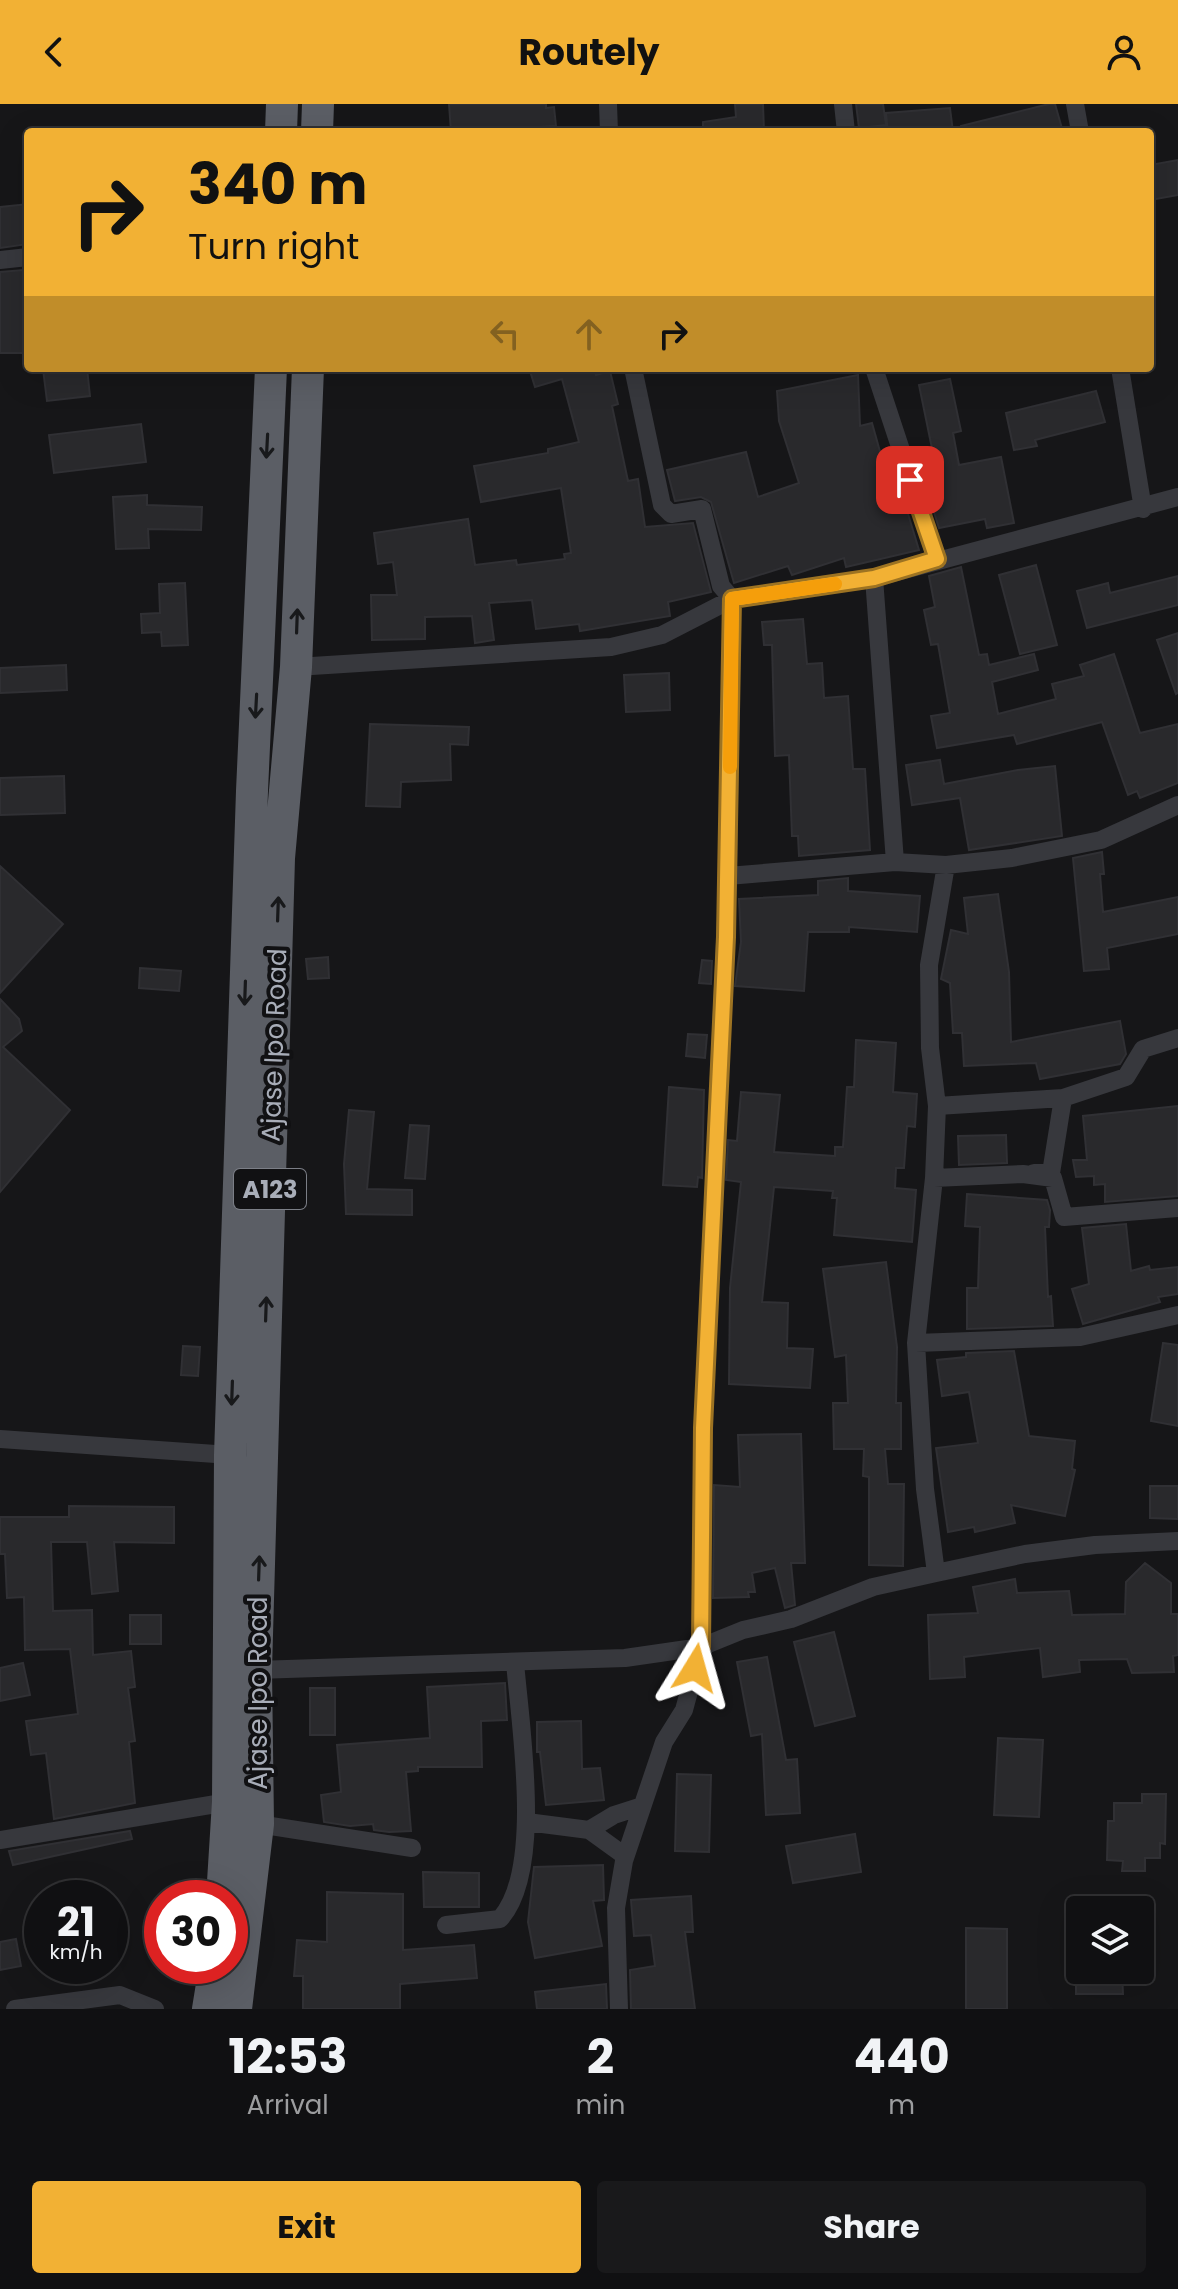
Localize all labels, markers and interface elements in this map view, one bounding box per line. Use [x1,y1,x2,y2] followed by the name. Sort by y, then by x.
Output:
[519,27,659,78] text: Routely
[32,30,76,74] icon: back
[1102,30,1146,74] icon: person
[188,145,367,224] text: 340 m
[56,160,160,264] icon: right
[188,221,359,272] text: Turn right
[483,312,527,356] icon: left
[567,312,611,356] icon: ahead
[651,312,695,356] icon: right
[260,432,275,459] one-way arrow
[876,446,944,514] pin
[888,458,932,502] icon: arrive
[290,608,305,635] one-way arrow
[248,692,263,719] one-way arrow
[270,896,285,923] one-way arrow
[253,948,295,1142] street label: Ajase Ipo Road
[238,979,253,1006] one-way arrow
[234,1169,306,1209] road number: A123
[259,1296,274,1323] one-way arrow
[225,1379,240,1406] one-way arrow
[251,1555,266,1582] one-way arrow
[240,1596,276,1790] street label: Ajase Ipo Road
[653,1626,737,1710] position arrow
[144,1880,248,1984] speed limit sign: 30
[57,1894,95,1950] text: 21
[1066,1896,1154,1984] map controls
[1066,1896,1154,1984] button: layers
[49,1938,103,1966] text: km/h
[228,2023,347,2090] text: 12:53
[587,2023,614,2090] text: 2
[854,2023,950,2090] text: 440
[247,2087,329,2123] text: Arrival
[576,2087,625,2123] text: min
[888,2087,915,2123] text: m
[32,2181,581,2273] button: Exit
[597,2181,1146,2273] button: Share

